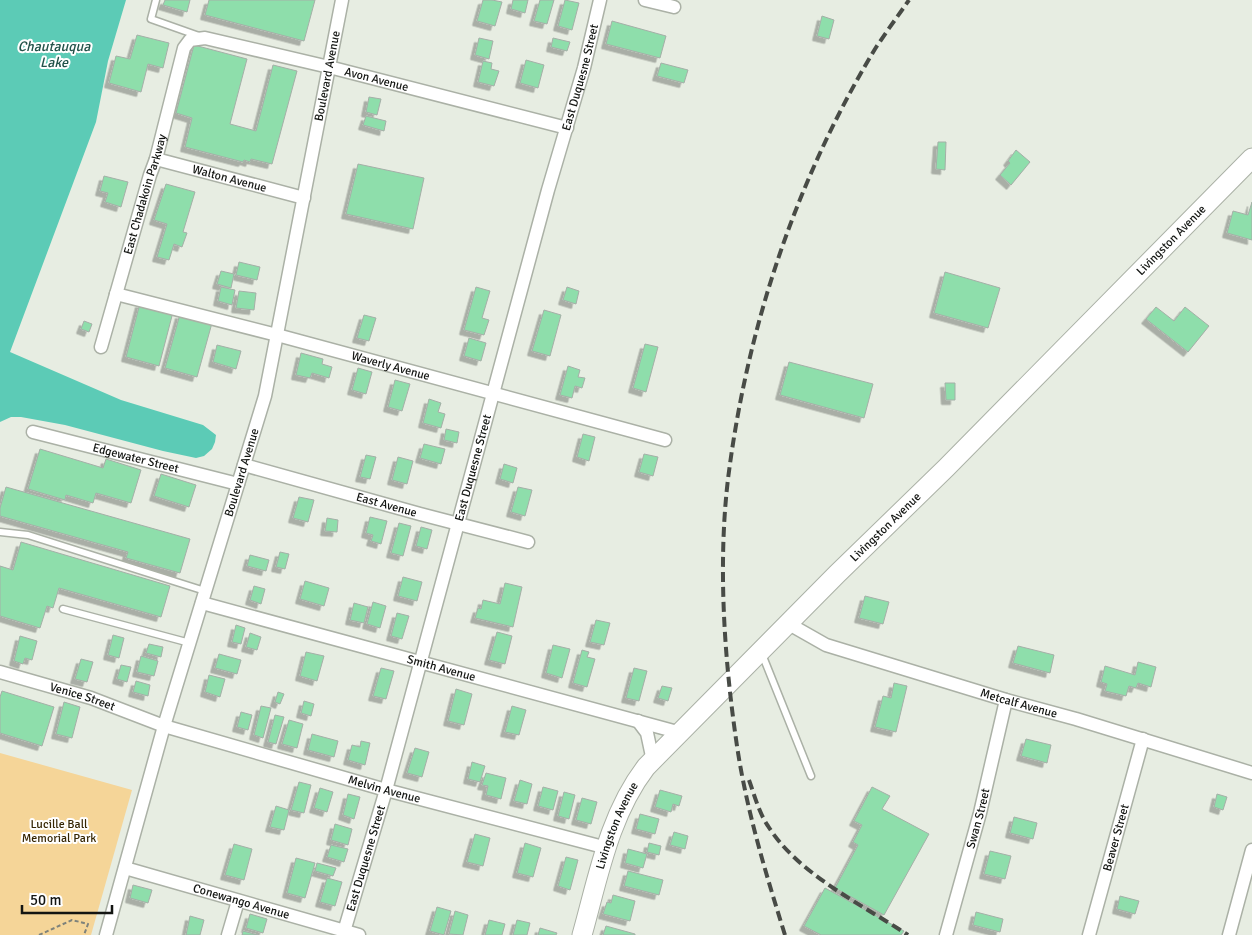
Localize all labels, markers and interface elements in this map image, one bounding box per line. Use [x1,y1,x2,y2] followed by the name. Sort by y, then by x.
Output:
[558,22,602,132] street label: East Duquesne Street
[311,30,343,122] street label: Boulevard Avenue
[18,38,91,71] water label: Chautauqua Lake
[343,64,410,95] street label: Avon Avenue
[120,132,170,256] street label: East Chadakoin Parkway
[191,161,268,195] street label: Walton Avenue
[1133,202,1209,278] street label: Livingston Avenue
[350,348,432,384] street label: Waverly Avenue
[451,413,495,523] street label: East Duquesne Street
[221,426,262,519] street label: Boulevard Avenue
[91,440,180,476] street label: Edgewater Street
[354,489,419,520] street label: East Avenue
[847,489,924,565] street label: Livingston Avenue
[405,651,477,684] street label: Smith Avenue
[48,679,117,714] street label: Venice Street
[979,685,1059,721] street label: Metcalf Avenue
[346,772,422,806] street label: Melvin Avenue
[592,779,641,871] street label: Livingston Avenue
[963,787,993,850] street label: Swan Street
[1099,802,1132,873] street label: Beaver Street
[343,803,389,913] street label: East Duquesne Street
[22,817,96,846] park label: Lucille Ball Memorial Park
[191,880,291,922] street label: Conewango Avenue
[22,882,112,914] scale bar
[30,891,61,909] text: 50 m

